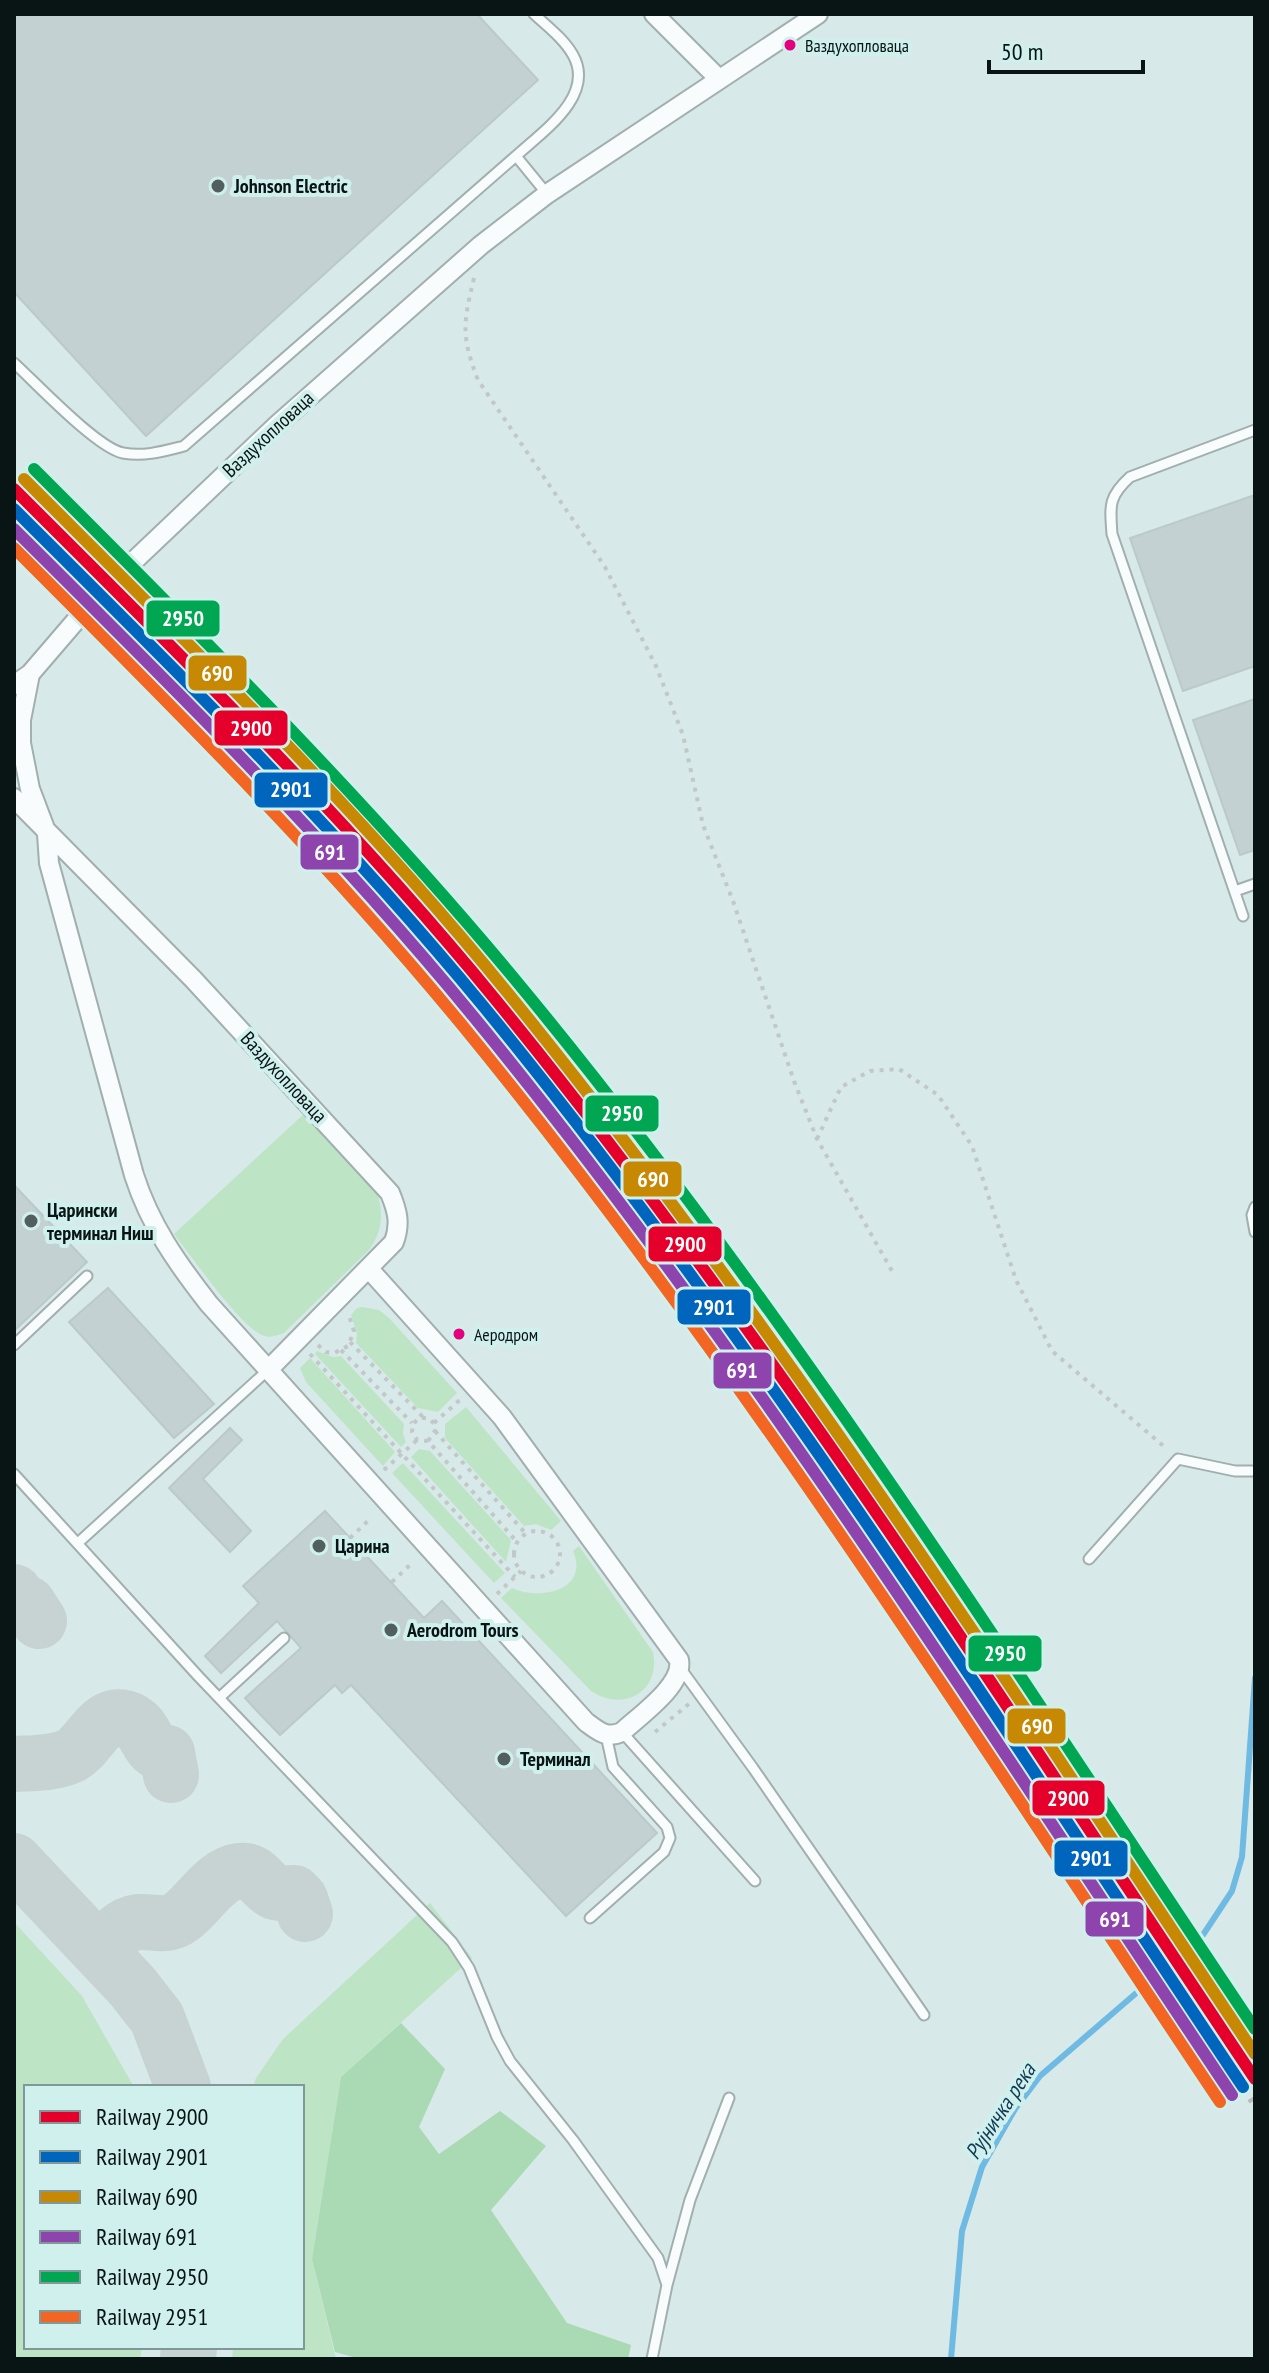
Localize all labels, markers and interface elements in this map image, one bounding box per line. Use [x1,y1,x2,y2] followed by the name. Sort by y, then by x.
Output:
[989,24,1143,74] scale bar
[805,34,909,57] place label: Ваздухопловаца
[1001,36,1043,67] text: 50 m
[782,37,798,53] marker: Ваздухопловаца
[233,173,348,199] place label: Johnson Electric
[209,177,227,195] marker: Johnson Electric
[217,385,319,483] street label: Ваздухопловаца
[145,599,221,638] line badge: 2950
[162,604,204,632] text: 2950
[187,654,248,692] line badge: 690
[201,659,233,687] text: 690
[213,709,289,747] line badge: 2900
[230,714,272,742] text: 2900
[253,771,329,809] line badge: 2901
[270,775,312,803] text: 2901
[299,833,360,871] line badge: 691
[314,838,346,866] text: 691
[235,1026,333,1128] street label: Ваздухопловаца
[584,1094,660,1133] line badge: 2950
[601,1099,643,1127] text: 2950
[622,1160,683,1198] line badge: 690
[637,1165,669,1193] text: 690
[47,1197,154,1246] place label: Царински терминал Ниш
[22,1212,40,1230] marker: Царински терминал Ниш
[647,1225,723,1263] line badge: 2900
[664,1230,706,1258] text: 2900
[676,1288,752,1326] line badge: 2901
[693,1293,735,1321] text: 2901
[474,1323,538,1346] place label: Аеродром
[451,1326,467,1342] marker: Аеродром
[712,1351,773,1390] line badge: 691
[726,1356,758,1384] text: 691
[335,1533,390,1559] place label: Царина
[310,1537,328,1555] marker: Царина
[406,1617,519,1643] place label: Aerodrom Tours
[382,1621,400,1639] marker: Aerodrom Tours
[967,1634,1043,1673] line badge: 2950
[984,1639,1026,1667] text: 2950
[1006,1707,1067,1745] line badge: 690
[1021,1712,1053,1740] text: 690
[520,1746,591,1772] place label: Терминал
[495,1750,513,1768] marker: Терминал
[1031,1779,1106,1817] line badge: 2900
[1047,1784,1089,1812] text: 2900
[1053,1839,1129,1878] line badge: 2901
[1070,1844,1112,1872] text: 2901
[1084,1900,1145,1938] line badge: 691
[1099,1905,1131,1933] text: 691
[959,2057,1042,2164] water label: Рујничка река
[24,2085,304,2349] legend
[96,2101,208,2132] text: Railway 2900
[96,2141,208,2172] text: Railway 2901
[96,2181,198,2212] text: Railway 690
[96,2221,198,2252] text: Railway 691
[96,2261,208,2292] text: Railway 2950
[96,2301,208,2332] text: Railway 2951

